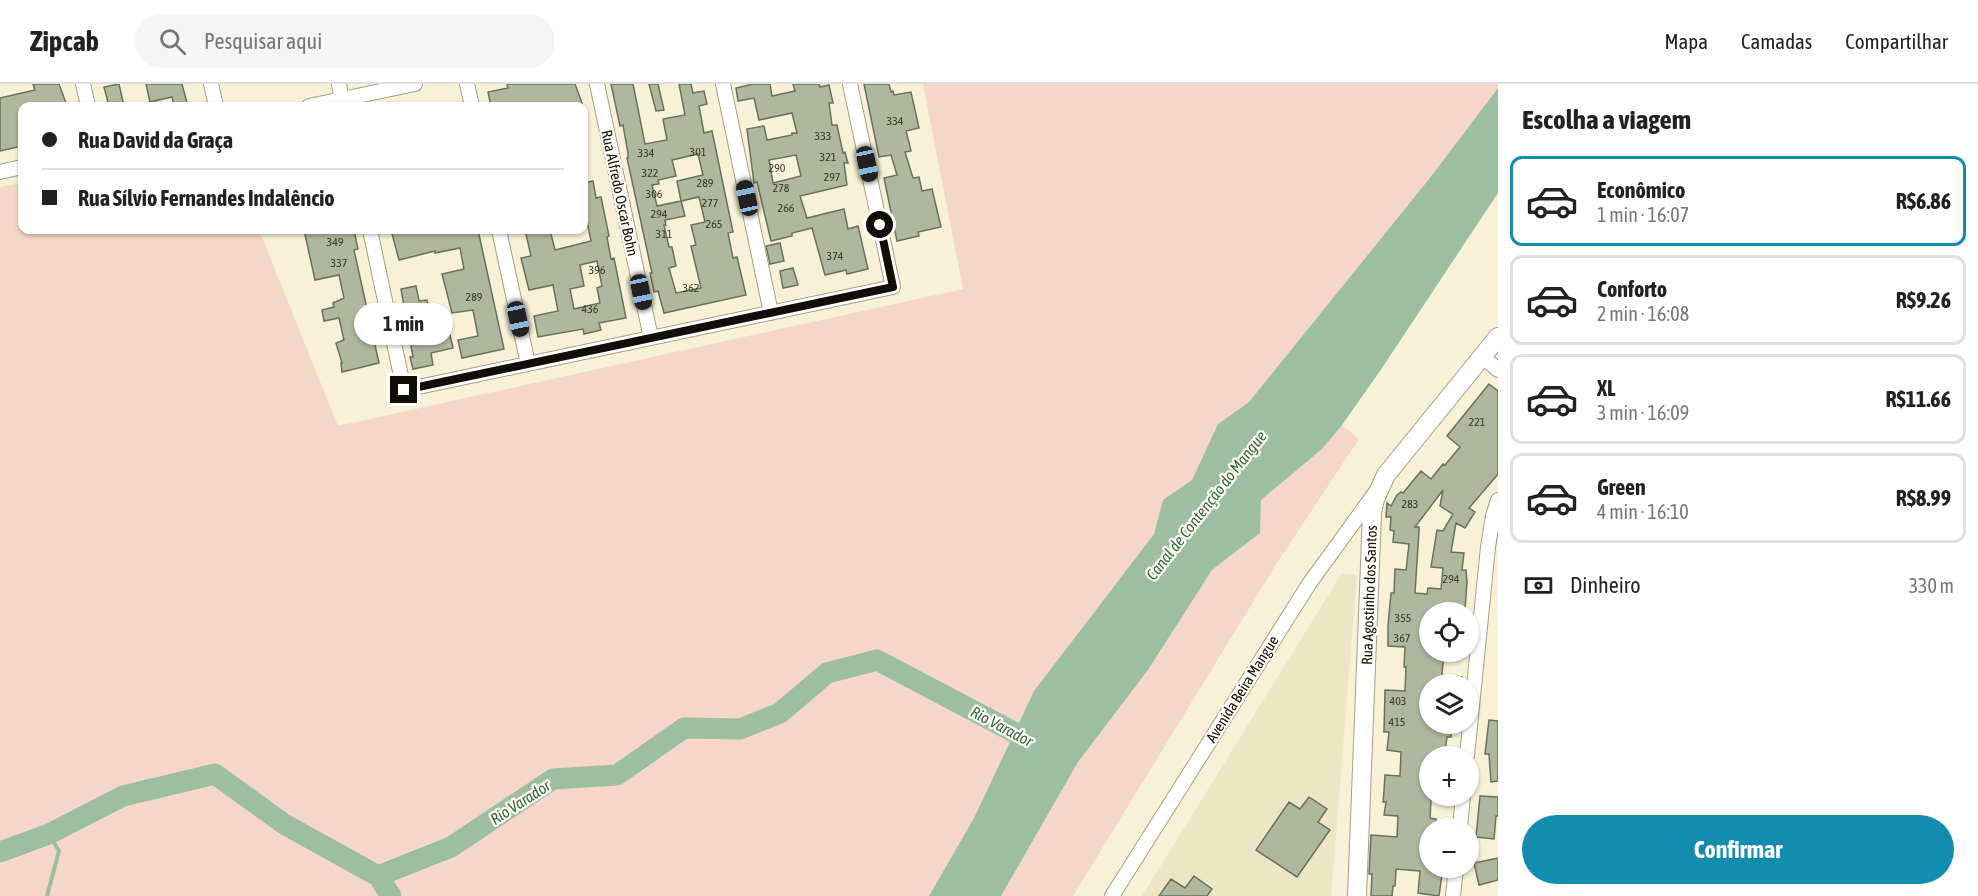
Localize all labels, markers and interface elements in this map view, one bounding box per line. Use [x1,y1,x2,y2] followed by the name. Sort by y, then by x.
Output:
[135,14,555,68] search box
[30,25,99,57] text: Zipcab
[156,25,189,58] icon: search
[204,28,322,54] text: Pesquisar aqui
[1664,29,1708,53] text: Mapa
[1741,29,1812,53] text: Camadas
[1845,29,1948,53] text: Compartilhar
[1522,104,1691,135] text: Escolha a viagem
[887,114,904,128] house number: 334
[78,127,233,153] text: Rua David da Graça
[598,128,642,258] street label: Rua Alfredo Oscar Bohn
[815,129,831,143] house number: 333
[690,145,707,159] house number: 301
[854,145,880,183] car
[638,146,655,160] house number: 334
[820,150,837,164] house number: 321
[769,161,786,175] house number: 290
[642,166,658,180] house number: 322
[824,170,841,184] house number: 297
[1525,174,1579,228] icon: car
[697,176,714,190] house number: 289
[1597,177,1685,203] text: Econômico
[734,179,760,217] car
[773,181,790,195] house number: 278
[78,185,335,211] text: Rua Sílvio Fernandes Indalêncio
[646,187,663,201] house number: 306
[1896,188,1951,214] text: R$6.86
[702,196,719,210] house number: 277
[778,201,795,215] house number: 266
[1597,203,1689,226] text: 1 min · 16:07
[651,207,668,221] house number: 294
[866,211,893,238] route start
[706,217,722,231] house number: 265
[656,227,673,241] house number: 311
[327,235,344,249] house number: 349
[827,249,844,263] house number: 374
[331,256,348,270] house number: 337
[589,263,606,277] house number: 396
[628,273,654,311] car
[1525,273,1579,327] icon: car
[1597,276,1667,302] text: Conforto
[683,281,699,295] house number: 362
[1896,287,1951,313] text: R$9.26
[466,290,483,304] house number: 289
[505,300,531,338] car
[582,302,599,316] house number: 436
[1597,302,1689,325] text: 2 min · 16:08
[354,303,454,345] callout: 1 min
[383,312,424,335] text: 1 min
[1525,372,1579,426] icon: car
[1597,375,1615,401] text: XL
[390,376,417,403] route end
[1885,386,1951,412] text: R$11.66
[1597,401,1689,424] text: 3 min · 16:09
[1469,415,1486,429] house number: 221
[1142,427,1271,584] water label: Canal de Contenção do Mangue
[1525,471,1579,525] icon: car
[1597,474,1646,500] text: Green
[1896,485,1951,511] text: R$8.99
[1402,497,1418,511] house number: 283
[1597,500,1689,523] text: 4 min · 16:10
[1358,525,1380,665] street label: Rua Agostinho dos Santos
[1522,569,1555,602] icon: cash
[1443,572,1460,586] house number: 294
[1570,572,1641,598] text: Dinheiro
[1909,574,1954,597] text: 330 m
[1419,602,1479,878] map controls
[1419,602,1479,662] button: locate
[1395,611,1411,625] house number: 355
[1394,631,1411,645] house number: 367
[1202,632,1282,745] street label: Avenida Beira Mangue
[1419,674,1479,734] button: layers
[1390,694,1406,708] house number: 403
[968,702,1037,750] water label: Rio Varador
[1389,715,1405,729] house number: 415
[1419,746,1479,806] button: +
[487,775,554,828] water label: Rio Varador
[1522,815,1954,884] button: Confirmar
[1419,818,1479,878] button: −

